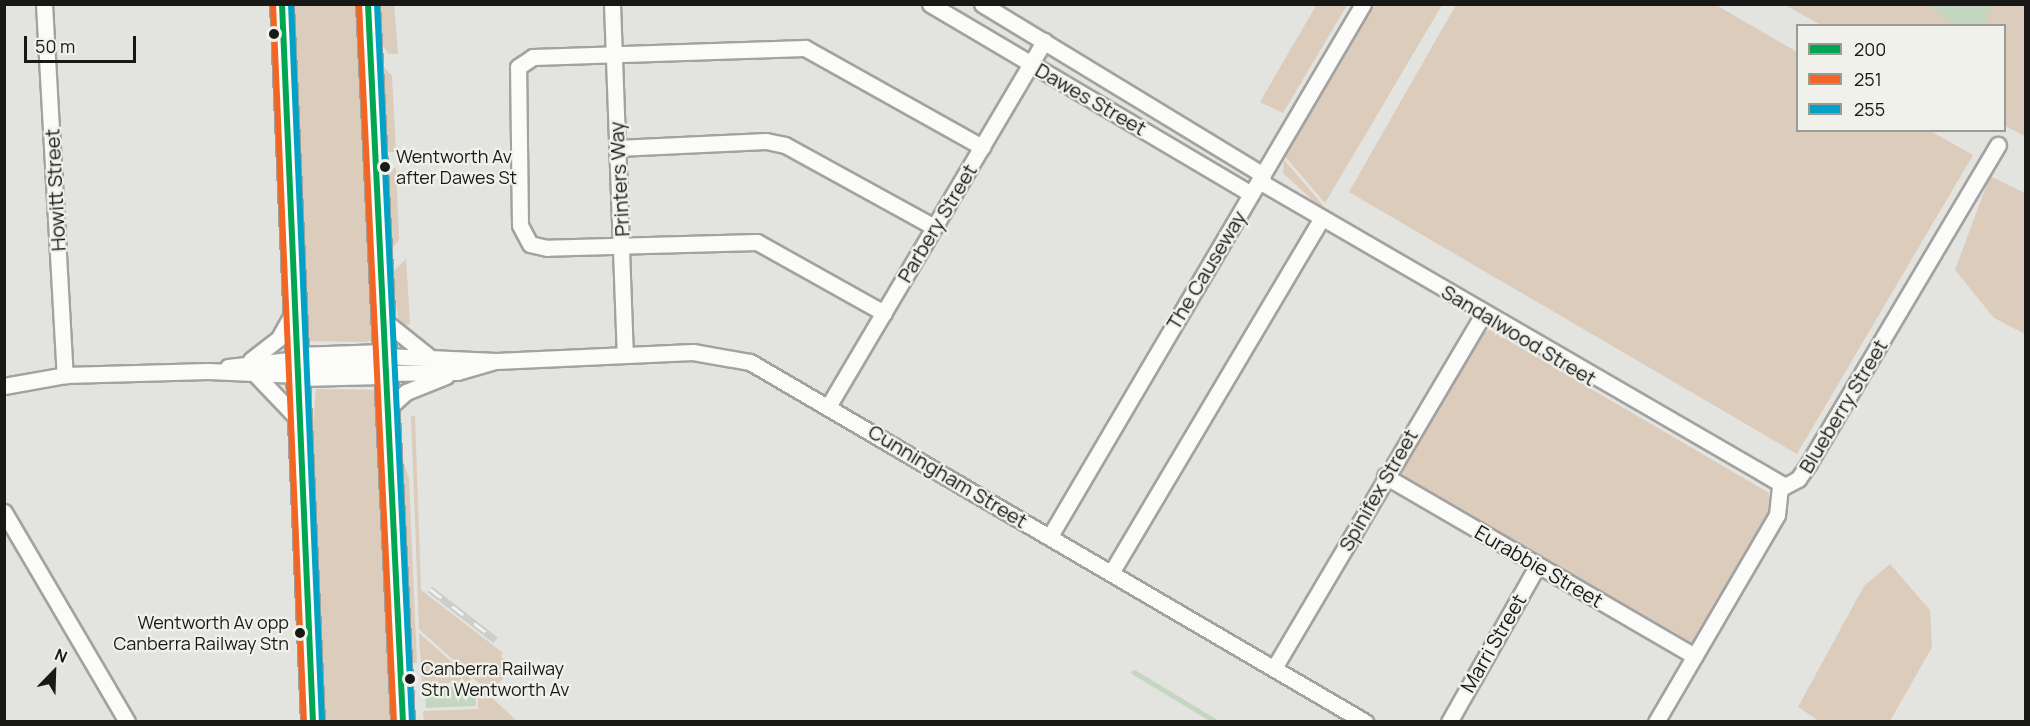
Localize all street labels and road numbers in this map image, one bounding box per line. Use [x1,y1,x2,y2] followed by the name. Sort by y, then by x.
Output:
[1031,58,1151,140] street label: Dawes Street
[604,121,634,237] street label: Printers Way
[40,128,70,252] street label: Howitt Street
[892,159,982,287] street label: Parbery Street
[1161,206,1251,334] street label: The Causeway
[1437,279,1601,391] street label: Sandalwood Street
[1794,335,1892,477] street label: Blueberry Street
[864,419,1032,533] street label: Cunningham Street
[1333,425,1423,555] street label: Spinifex Street
[1471,520,1607,612] street label: Eurabbie Street
[1455,589,1531,697] street label: Marri Street

